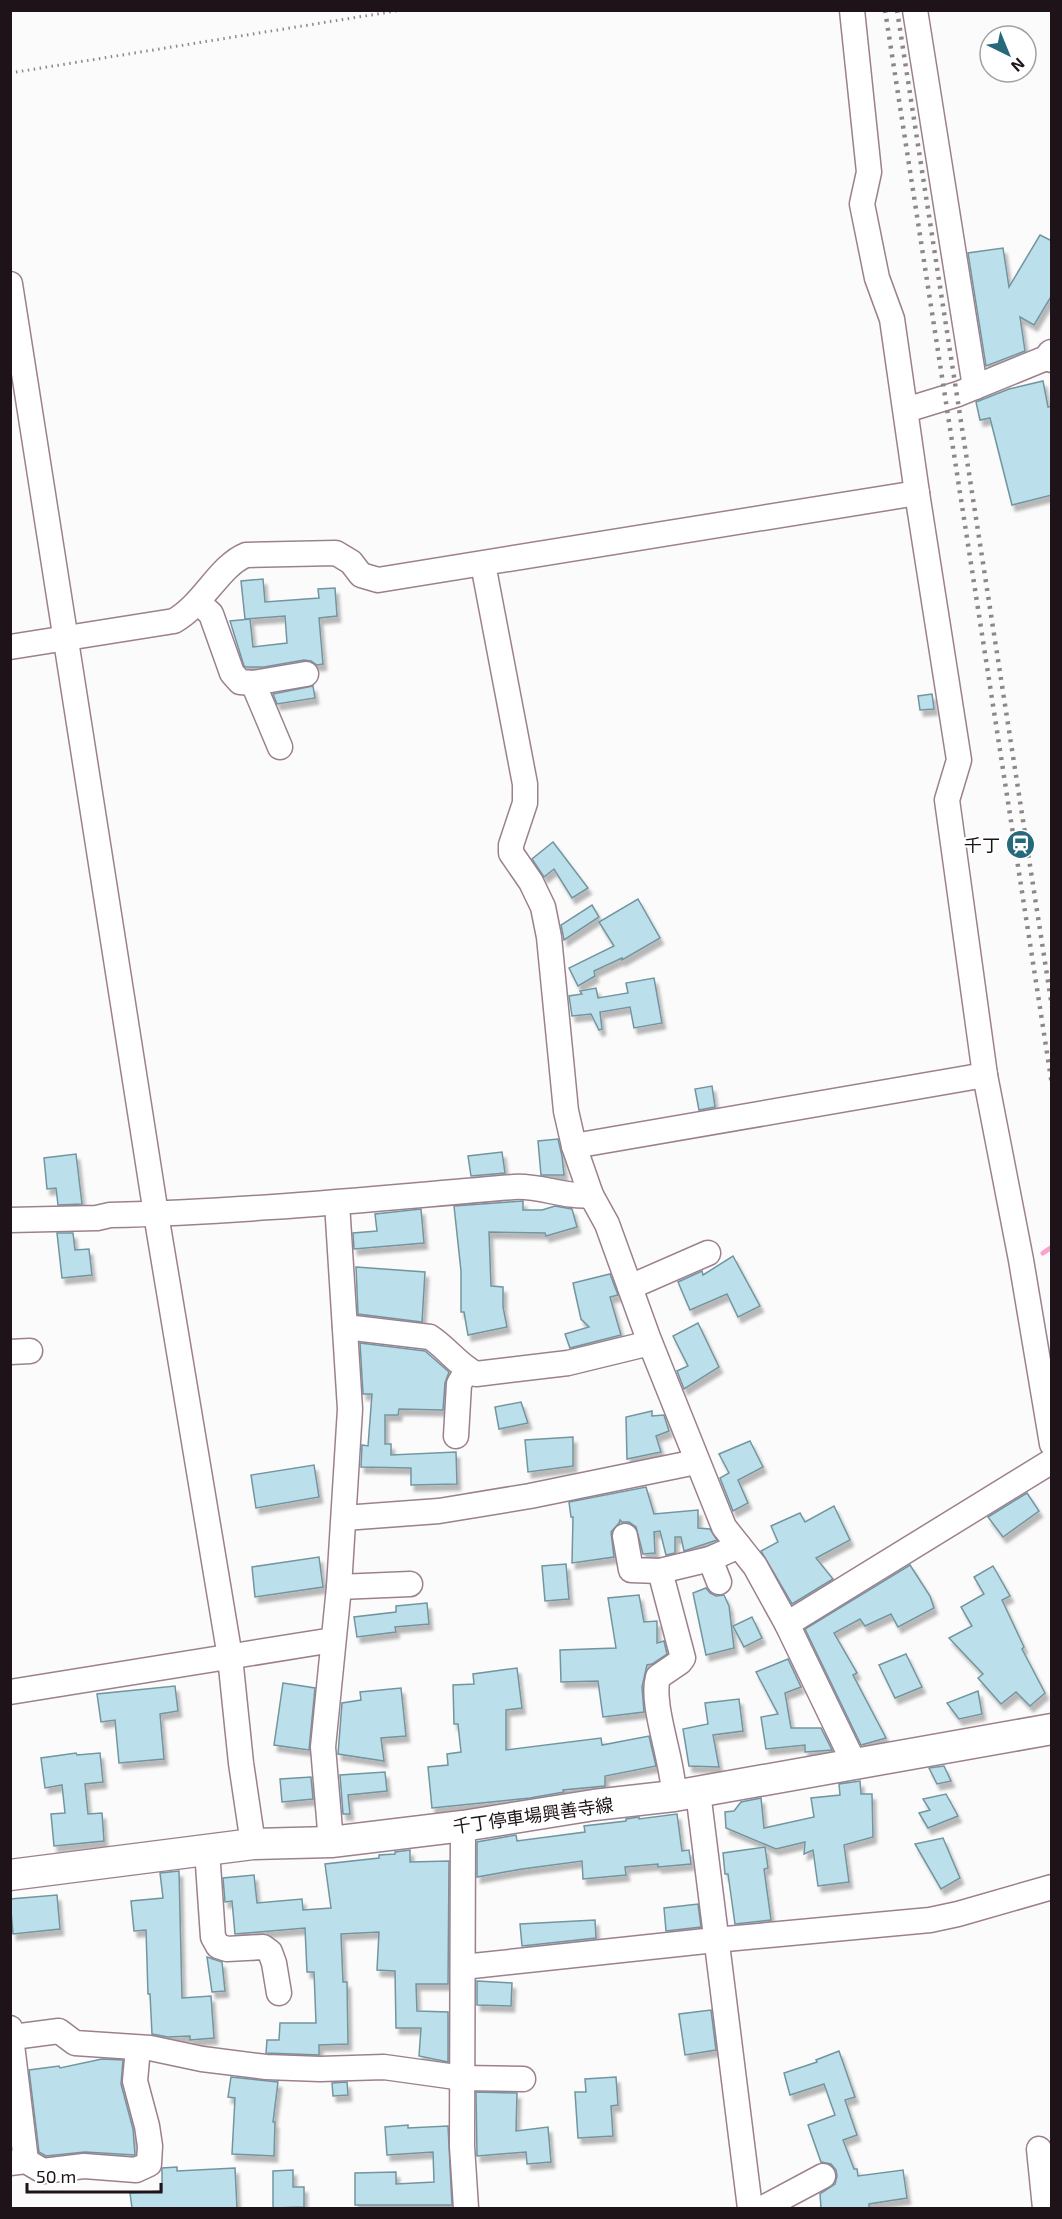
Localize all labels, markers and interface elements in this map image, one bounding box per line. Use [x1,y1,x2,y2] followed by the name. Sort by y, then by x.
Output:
[978,24,1038,84] north arrow
[1008,54,1029,76] text: N
[1005,829,1037,861] station icon: 千丁
[964,834,1000,856] place label: 千丁
[451,1793,615,1837] street label: 千丁停車場興善寺線
[27,2156,160,2194] scale bar
[36,2165,76,2187] text: 50 m

